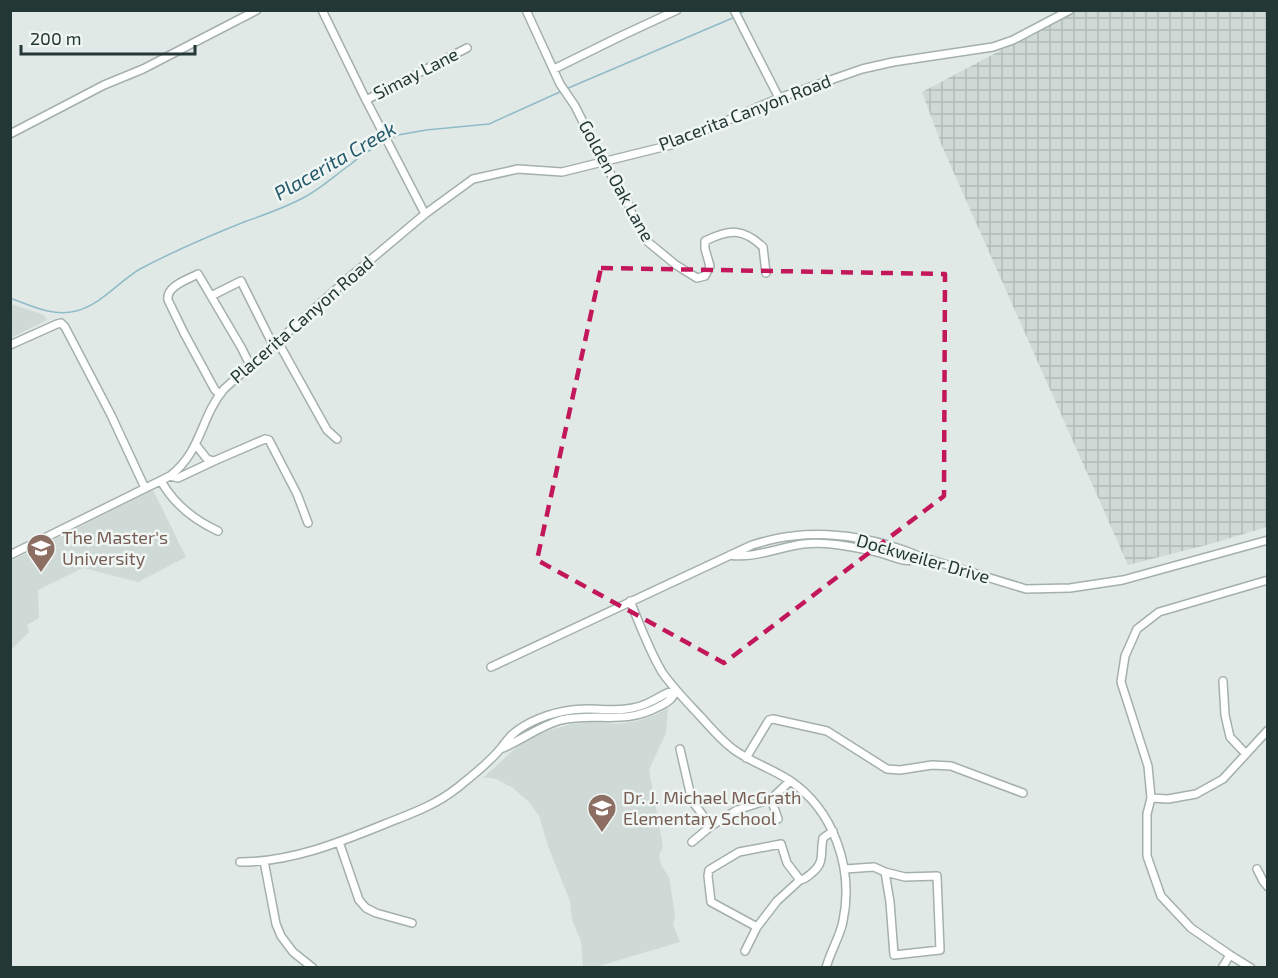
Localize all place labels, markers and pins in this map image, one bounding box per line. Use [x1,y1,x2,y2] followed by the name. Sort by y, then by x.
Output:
[62,526,168,569] place label: The Master's University
[25,532,57,574] school or university icon: The Master's University
[623,786,802,829] place label: Dr. J. Michael McGrath Elementary School
[586,792,618,834] school or university icon: Dr. J. Michael McGrath Elementary School

